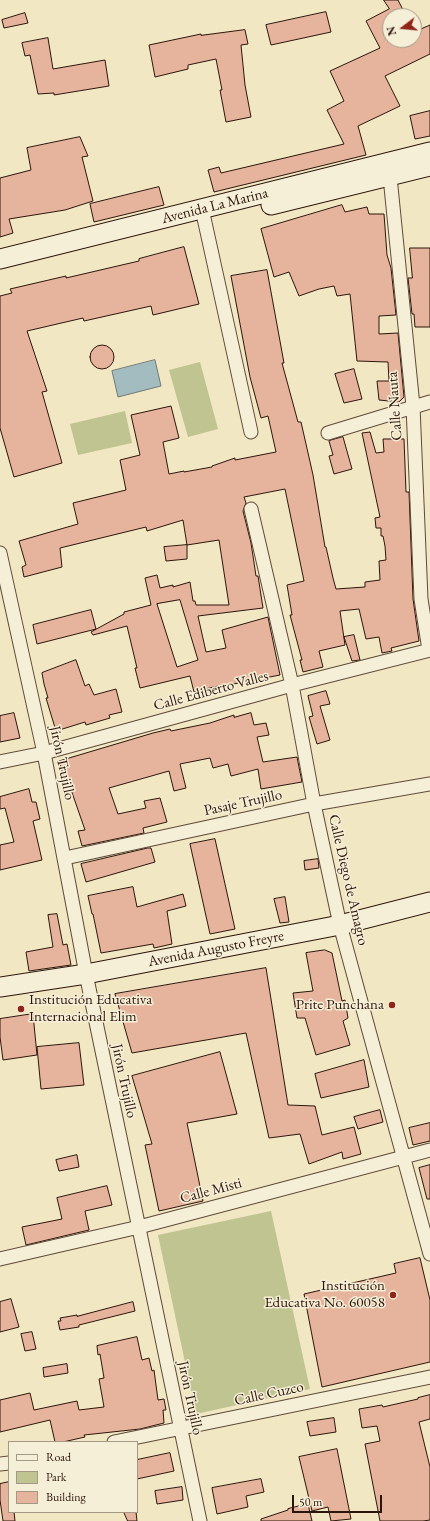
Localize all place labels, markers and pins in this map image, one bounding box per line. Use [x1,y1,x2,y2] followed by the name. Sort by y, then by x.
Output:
[29,991,152,1026] place label: Institución Educativa Internacional Elim
[296,996,384,1014] place label: Prite Punchana
[387,1000,397,1010] marker: Prite Punchana
[16,1004,26,1014] marker: Institución Educativa Internacional Elim
[264,1277,385,1312] place label: Institución Educativa No. 60058
[388,1290,398,1300] marker: Institución Educativa No. 60058

